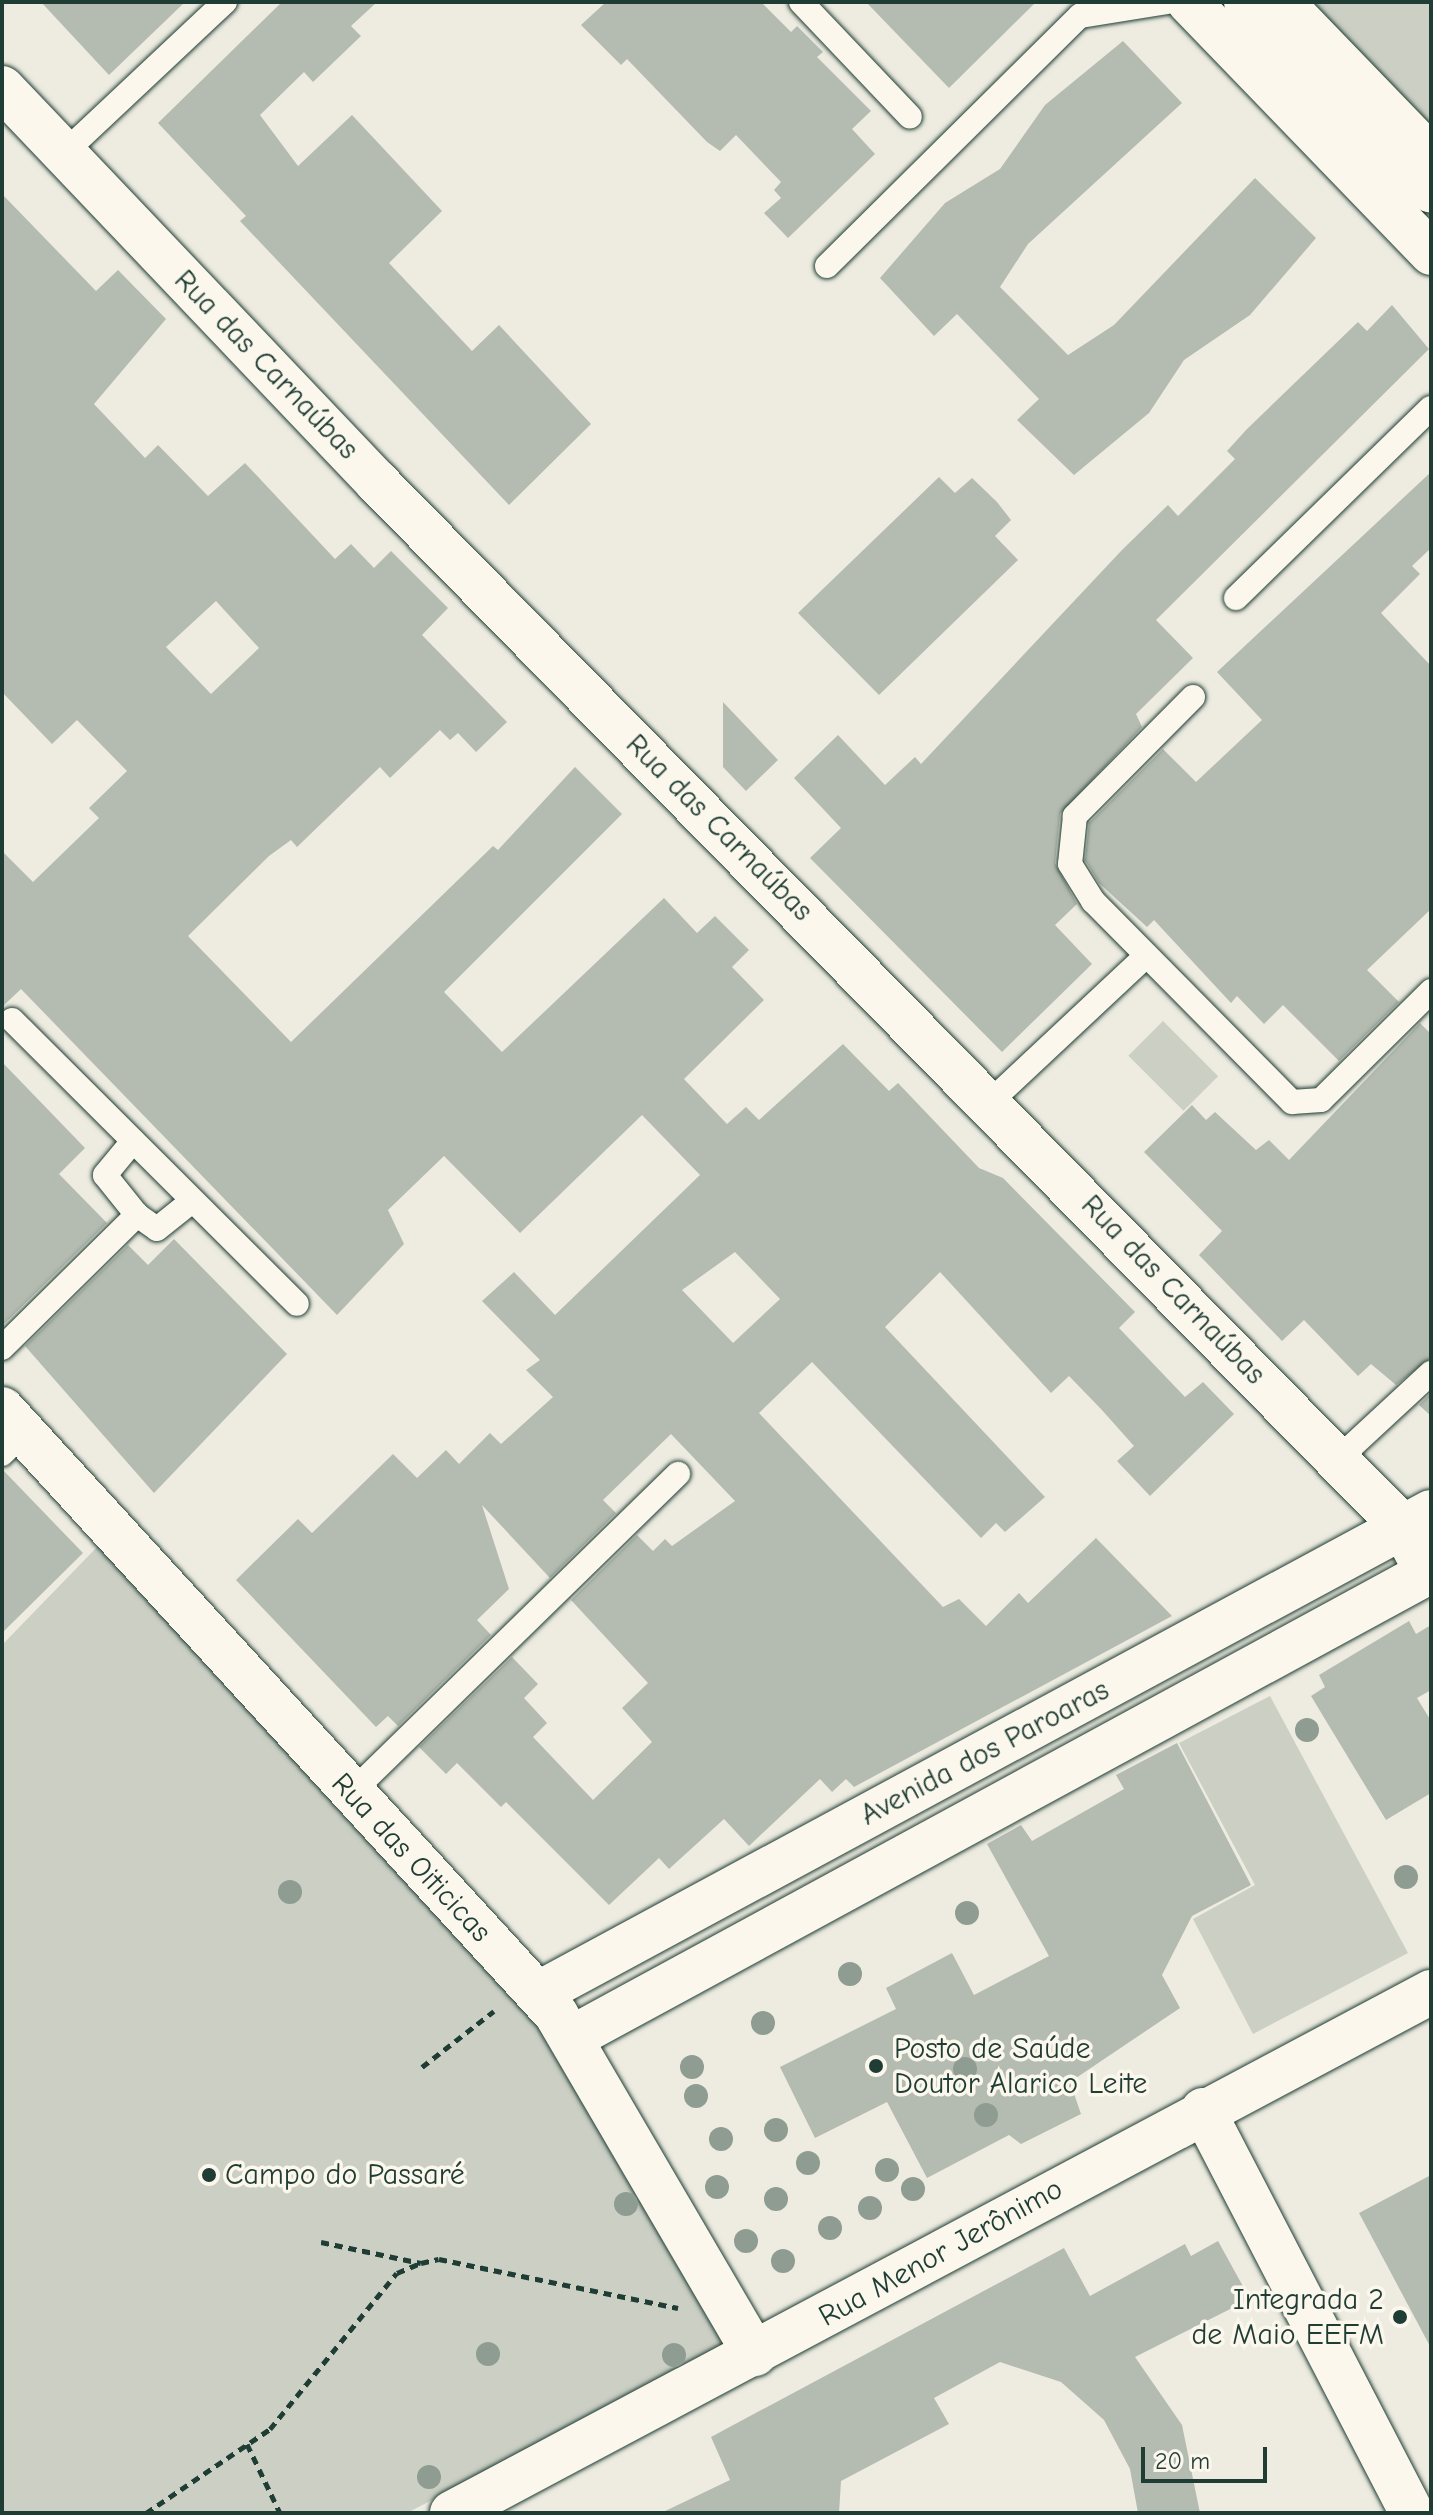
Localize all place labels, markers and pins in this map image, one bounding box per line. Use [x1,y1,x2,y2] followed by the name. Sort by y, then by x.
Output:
[894,2031,1147,2102] place label: Posto de Saúde Doutor Alarico Leite
[865,2055,887,2077] marker: Posto de Saúde Doutor Alarico Leite
[225,2157,465,2193] place label: Campo do Passaré
[200,2166,218,2184] marker: Campo do Passaré
[1191,2282,1384,2352] place label: Integrada 2 de Maio EEFM
[1391,2308,1409,2326] marker: Integrada 2 de Maio EEFM

